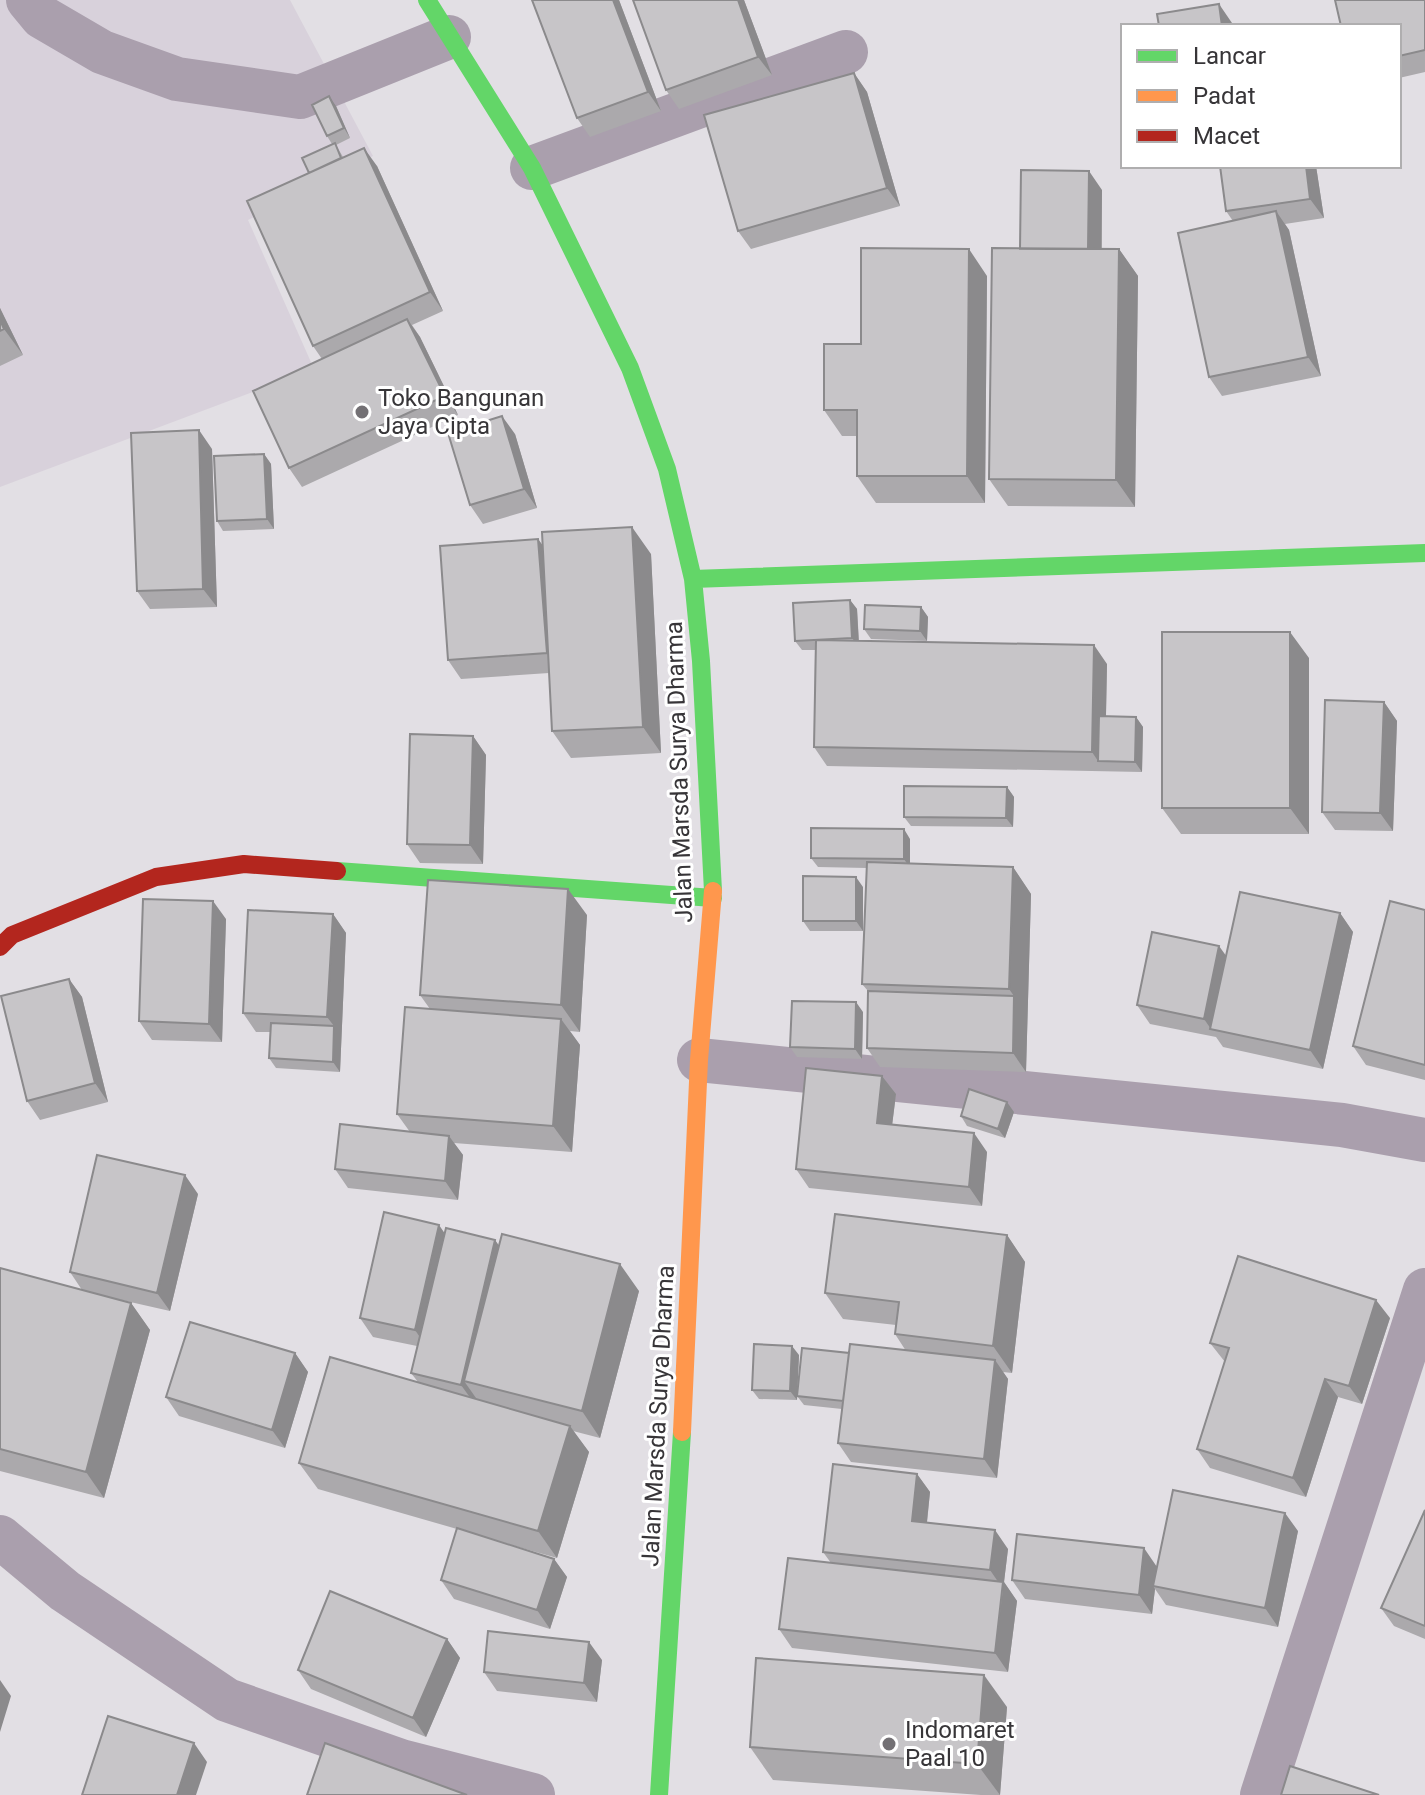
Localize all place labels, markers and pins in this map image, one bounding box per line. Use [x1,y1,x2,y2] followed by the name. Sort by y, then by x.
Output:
[378,384,544,440] place label: Toko Bangunan Jaya Cipta
[353,403,371,421] marker: Toko Bangunan Jaya Cipta
[905,1716,1015,1772] place label: Indomaret Paal 10
[880,1735,898,1753] marker: Indomaret Paal 10

